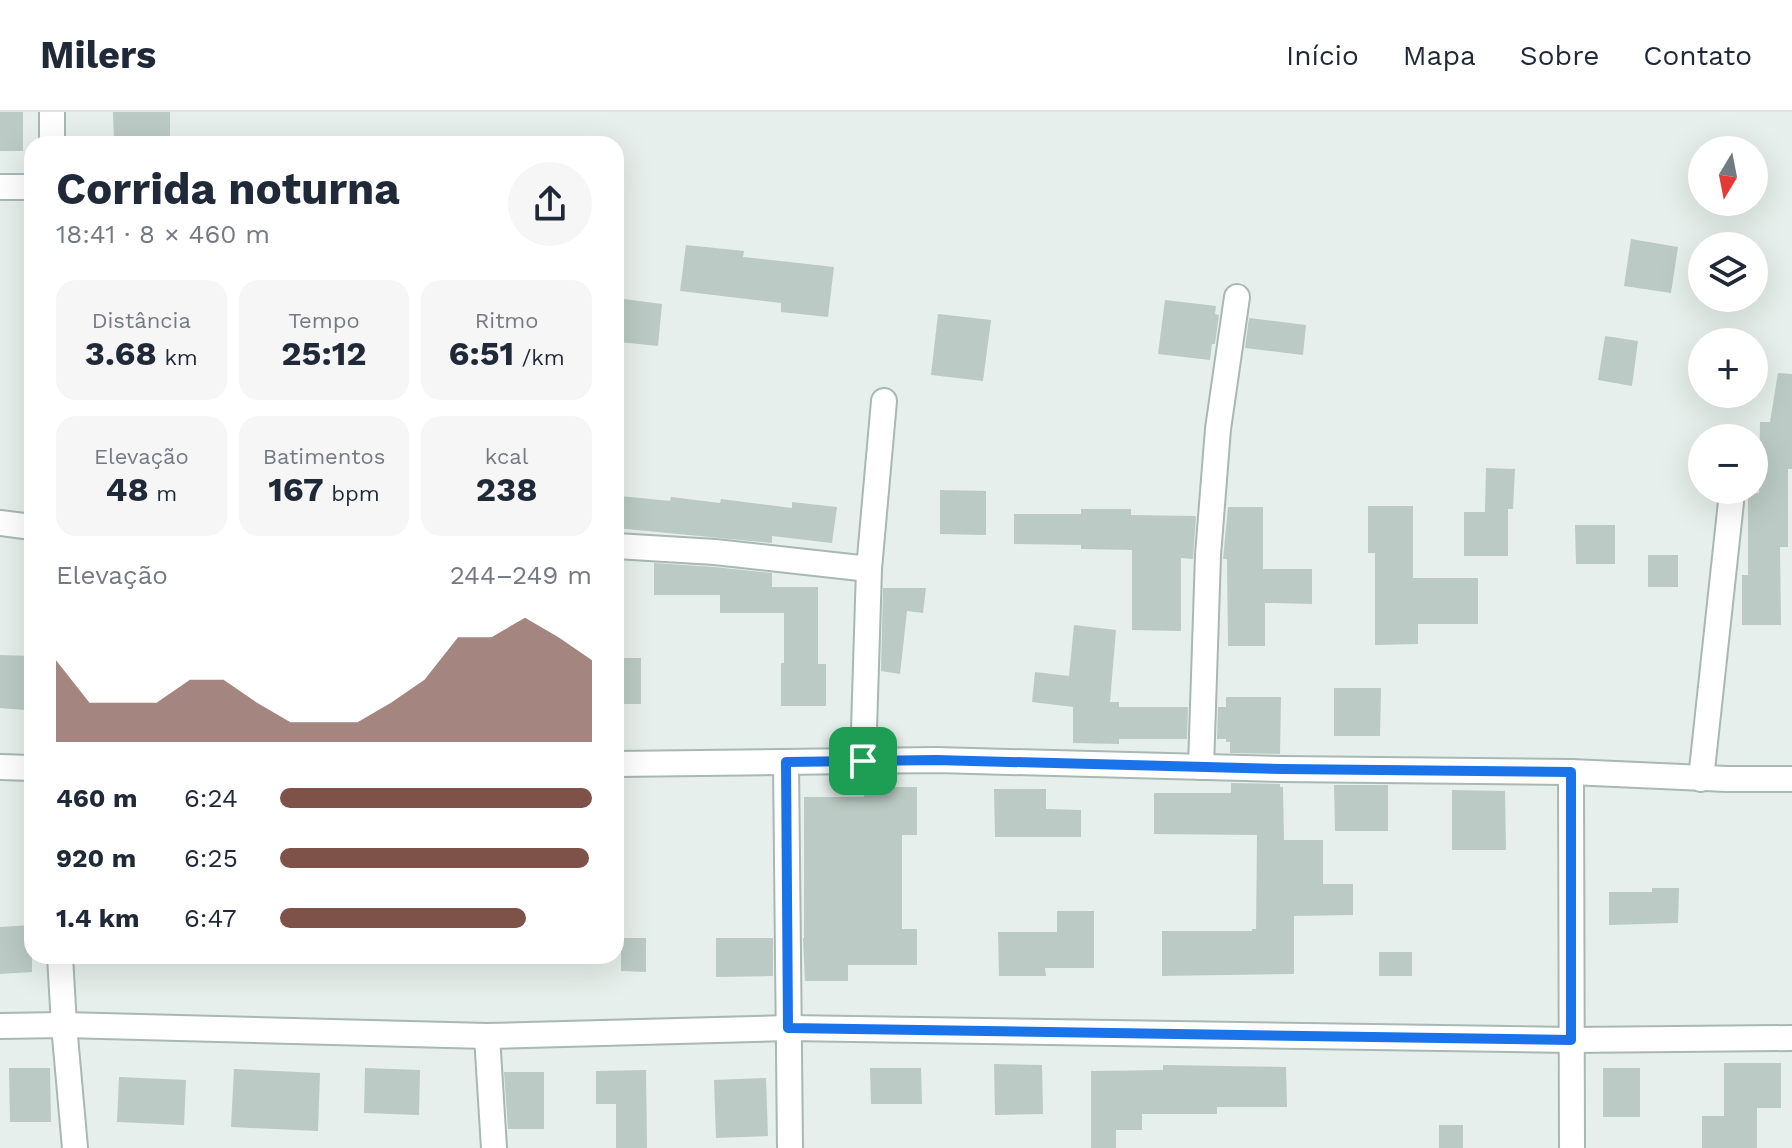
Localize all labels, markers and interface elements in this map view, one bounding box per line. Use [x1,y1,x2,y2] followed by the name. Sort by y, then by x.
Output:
[40,33,156,77] text: Milers
[1286,39,1359,72] text: Início
[1403,39,1476,72] text: Mapa
[1520,39,1599,72] text: Sobre
[1643,39,1752,72] text: Contato
[1688,136,1768,216] north arrow
[1688,136,1768,504] map controls
[508,162,592,246] button: share
[56,163,400,215] text: Corrida noturna
[56,219,270,249] text: 18:41 · 8 × 460 m
[1688,232,1768,312] button: layers
[92,308,191,333] text: Distância
[288,308,360,333] text: Tempo
[475,308,539,333] text: Ritmo
[1688,328,1768,408] button: +
[85,333,157,373] text: 3.68
[281,333,367,373] text: 25:12
[449,333,514,373] text: 6:51
[157,345,198,370] text: km
[514,345,565,370] text: /km
[1688,424,1768,504] button: −
[94,444,189,469] text: Elevação
[263,444,385,469] text: Batimentos
[485,444,528,469] text: kcal
[105,469,149,509] text: 48
[268,469,324,509] text: 167
[476,469,538,509] text: 238
[149,481,177,506] text: m
[324,481,380,506] text: bpm
[56,560,168,590] text: Elevação
[450,560,592,590] text: 244–249 m
[829,727,897,795] pin
[841,739,885,783] icon: arrive
[56,783,137,813] text: 460 m
[184,783,238,813] text: 6:24
[56,843,136,873] text: 920 m
[184,843,238,873] text: 6:25
[56,903,140,933] text: 1.4 km
[184,903,237,933] text: 6:47

